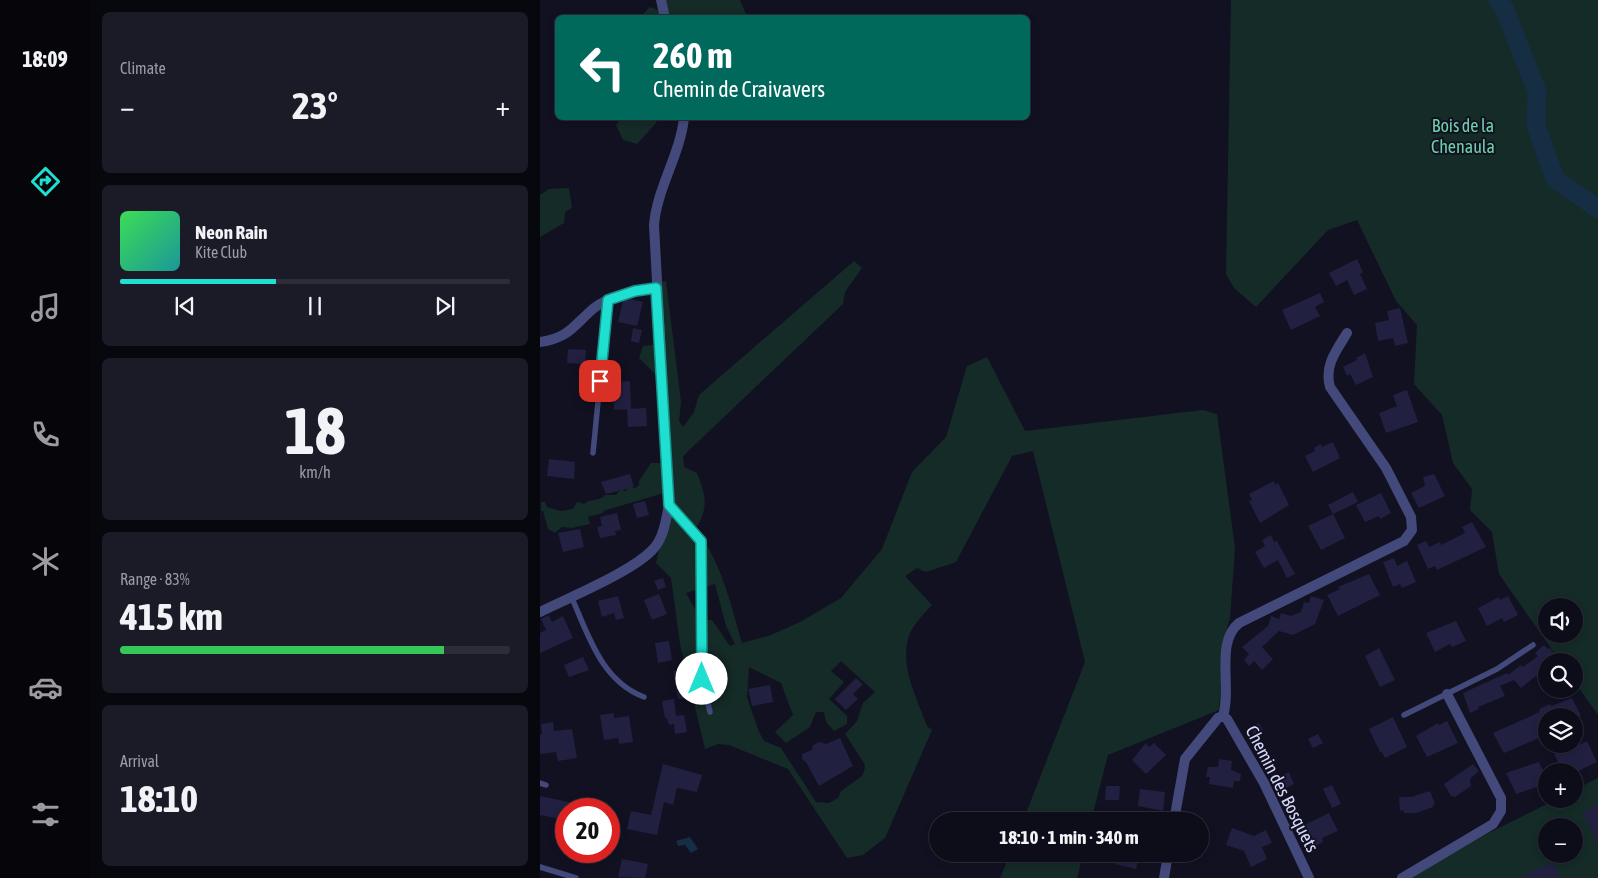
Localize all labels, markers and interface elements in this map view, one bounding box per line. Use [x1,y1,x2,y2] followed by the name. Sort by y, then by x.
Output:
[570,35,635,100] icon: left
[653,35,732,75] text: 260 m
[22,46,68,72] text: 18:09
[120,59,166,77] text: Climate
[653,76,825,102] text: Chemin de Craivavers
[292,84,338,127] text: 23°
[120,90,135,122] text: −
[495,90,510,122] text: +
[1431,115,1495,157] park label: Bois de la Chenaula
[28,164,63,199] icon: directions
[195,221,267,243] text: Neon Rain
[195,243,247,261] text: Kite Club
[28,290,63,325] icon: music
[171,292,199,320] icon: previous
[301,292,329,320] icon: pause
[431,292,459,320] icon: next
[579,360,621,402] pin
[586,367,614,395] icon: arrive
[284,393,346,468] text: 18
[28,417,63,452] icon: phone
[299,463,331,481] text: km/h
[28,544,63,579] icon: climate
[120,570,190,588] text: Range · 83%
[120,595,223,638] text: 415 km
[1538,598,1583,863] map controls
[1538,598,1583,643] button: sound
[675,652,727,704] position arrow
[1538,653,1583,698] button: search
[28,670,63,705] icon: car
[1538,708,1583,753] button: layers
[1242,722,1323,856] street label: Chemin des Bosquets
[120,752,159,770] text: Arrival
[1538,763,1583,808] button: +
[120,777,198,820] text: 18:10
[28,797,63,832] icon: filters
[555,798,620,863] speed limit sign: 20
[1538,818,1583,863] button: −
[999,826,1139,848] text: 18:10 · 1 min · 340 m

